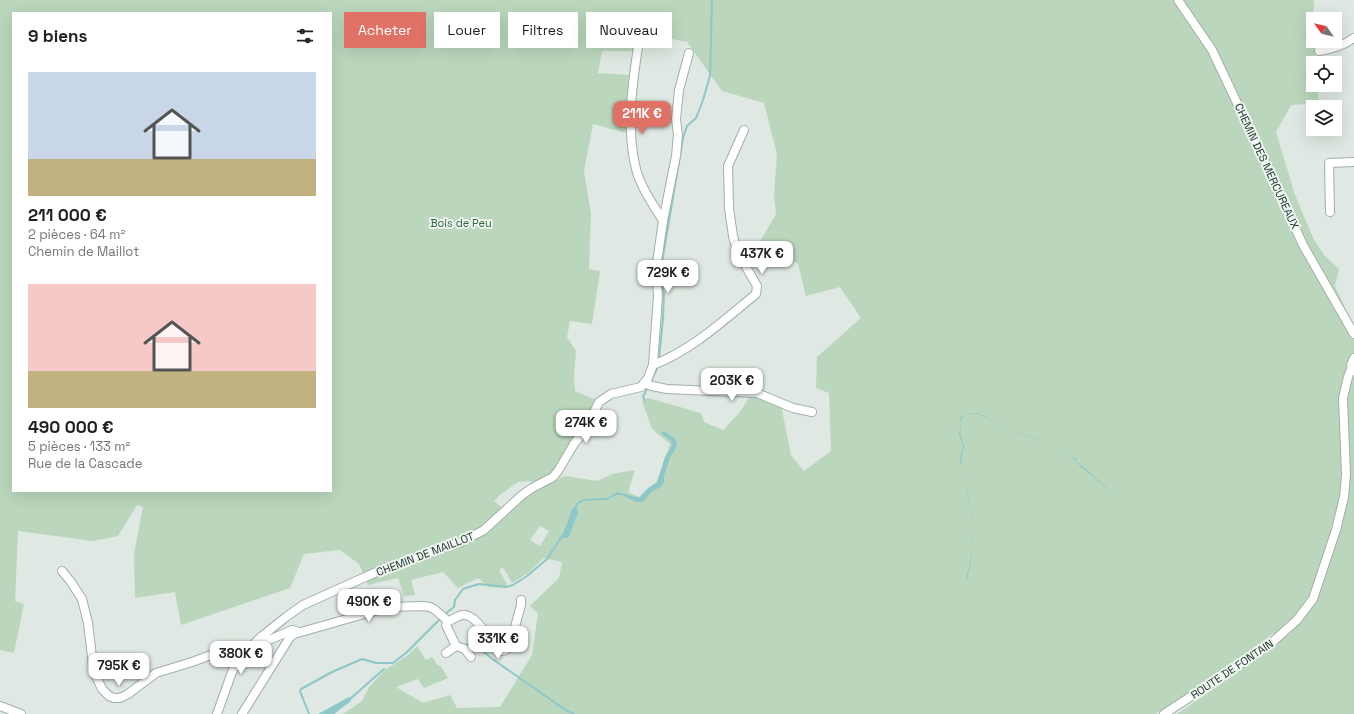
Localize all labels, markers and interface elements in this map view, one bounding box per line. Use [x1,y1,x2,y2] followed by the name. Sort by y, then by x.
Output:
[344,12,426,48] chip: Acheter
[434,12,500,48] chip: Louer
[508,12,578,48] chip: Filtres
[586,12,672,48] chip: Nouveau
[1306,12,1342,48] north arrow
[1306,12,1342,136] map controls
[28,25,87,47] text: 9 biens
[294,25,316,47] icon: filters
[1306,56,1342,92] button: locate
[136,98,208,170] icon: home
[1306,100,1342,136] button: layers
[609,101,675,135] pin: 211K €
[1232,101,1302,231] street label: CHEMIN DES MERCUREAUX
[622,105,662,122] text: 211K €
[28,204,107,226] text: 211 000 €
[430,216,492,230] park label: Bois de Peu
[28,226,125,243] text: 2 pièces · 64 m²
[729,241,795,275] pin: 437K €
[28,243,139,260] text: Chemin de Maillot
[740,245,784,262] text: 437K €
[635,260,701,294] pin: 729K €
[646,264,690,281] text: 729K €
[136,310,208,382] icon: home
[699,368,765,402] pin: 203K €
[710,372,754,389] text: 203K €
[553,410,619,444] pin: 274K €
[565,414,607,431] text: 274K €
[28,416,114,438] text: 490 000 €
[28,438,130,455] text: 5 pièces · 133 m²
[28,455,142,472] text: Rue de la Cascade
[374,529,476,579] street label: CHEMIN DE MAILLOT
[336,589,402,623] pin: 490K €
[347,593,391,610] text: 490K €
[465,626,531,660] pin: 331K €
[477,630,519,647] text: 331K €
[1188,636,1276,702] street label: ROUTE DE FONTAIN
[208,641,274,675] pin: 380K €
[219,645,263,662] text: 380K €
[86,653,152,687] pin: 795K €
[97,657,141,674] text: 795K €

